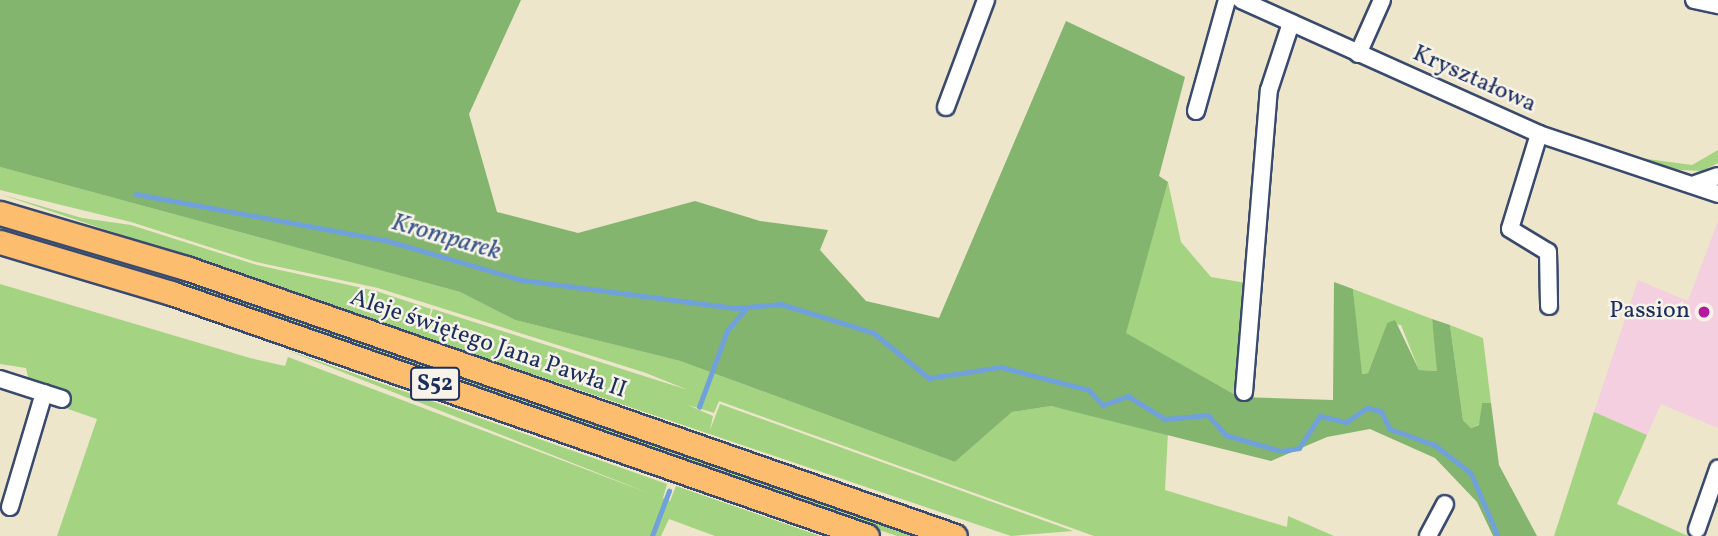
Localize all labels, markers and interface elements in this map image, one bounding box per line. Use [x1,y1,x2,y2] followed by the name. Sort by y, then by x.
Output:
[1408,40,1540,120] street label: Kryształowa
[388,208,504,268] water label: Kromparek
[346,284,630,406] street label: Aleje świętego Jana Pawła II
[1609,298,1690,326] place label: Passion
[1696,304,1712,320] marker: Passion
[409,364,461,404] road number: S52

